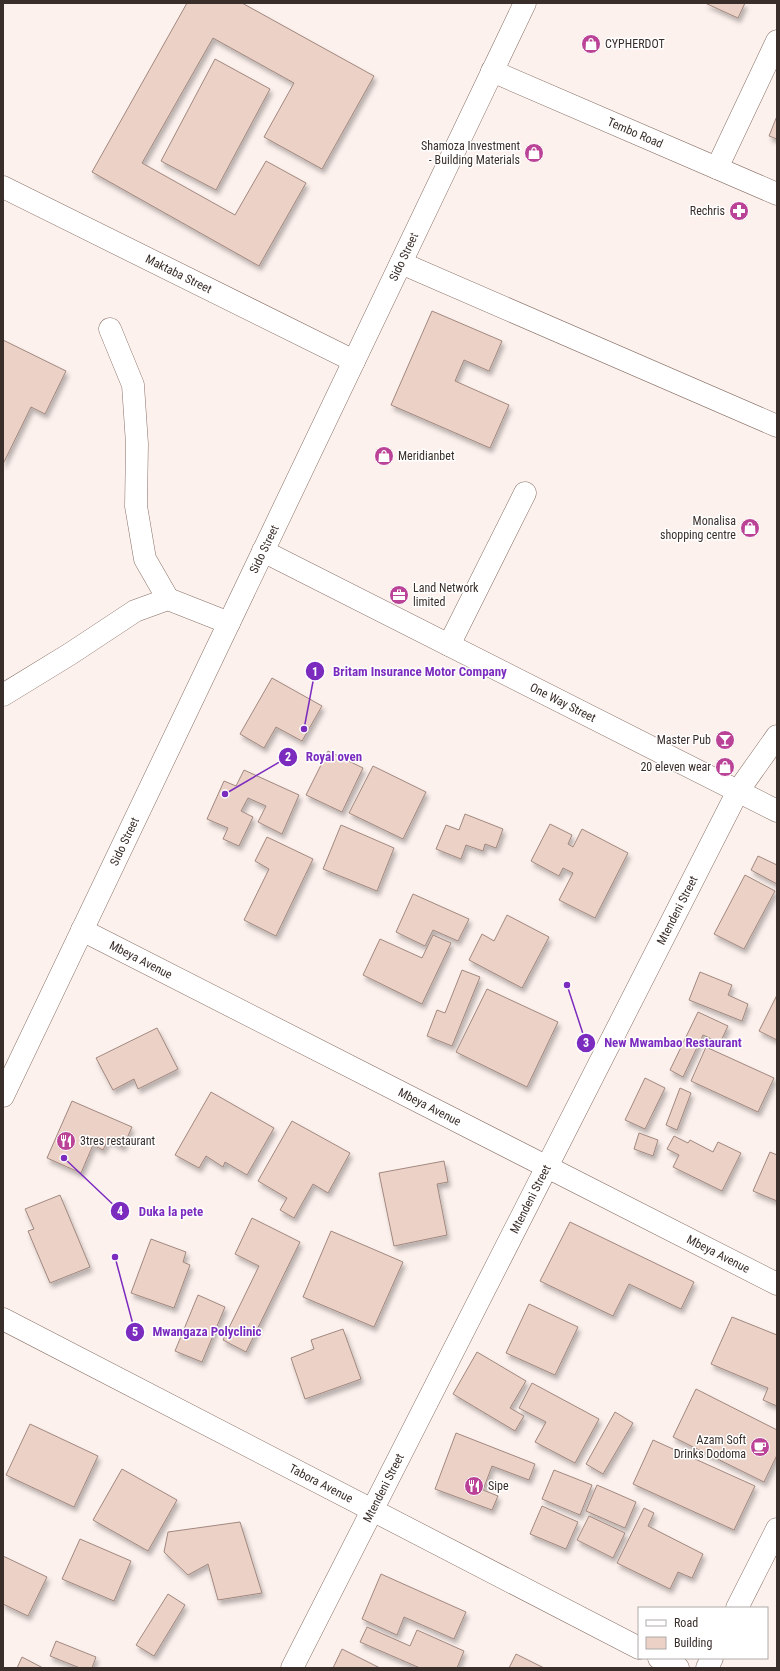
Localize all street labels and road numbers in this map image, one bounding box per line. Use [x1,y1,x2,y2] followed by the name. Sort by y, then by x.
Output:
[605,115,665,151] street label: Tembo Road
[386,230,421,283] street label: Sido Street
[143,252,214,297] street label: Maktaba Street
[247,522,282,576] street label: Sido Street
[528,680,598,725] street label: One Way Street
[107,815,142,868] street label: Sido Street
[654,873,701,947] street label: Mtendeni Street
[107,938,175,982] street label: Mbeya Avenue
[396,1085,464,1129] street label: Mbeya Avenue
[507,1162,554,1236] street label: Mtendeni Street
[684,1232,752,1276] street label: Mbeya Avenue
[360,1451,407,1525] street label: Mtendeni Street
[287,1461,356,1506] street label: Tabora Avenue

